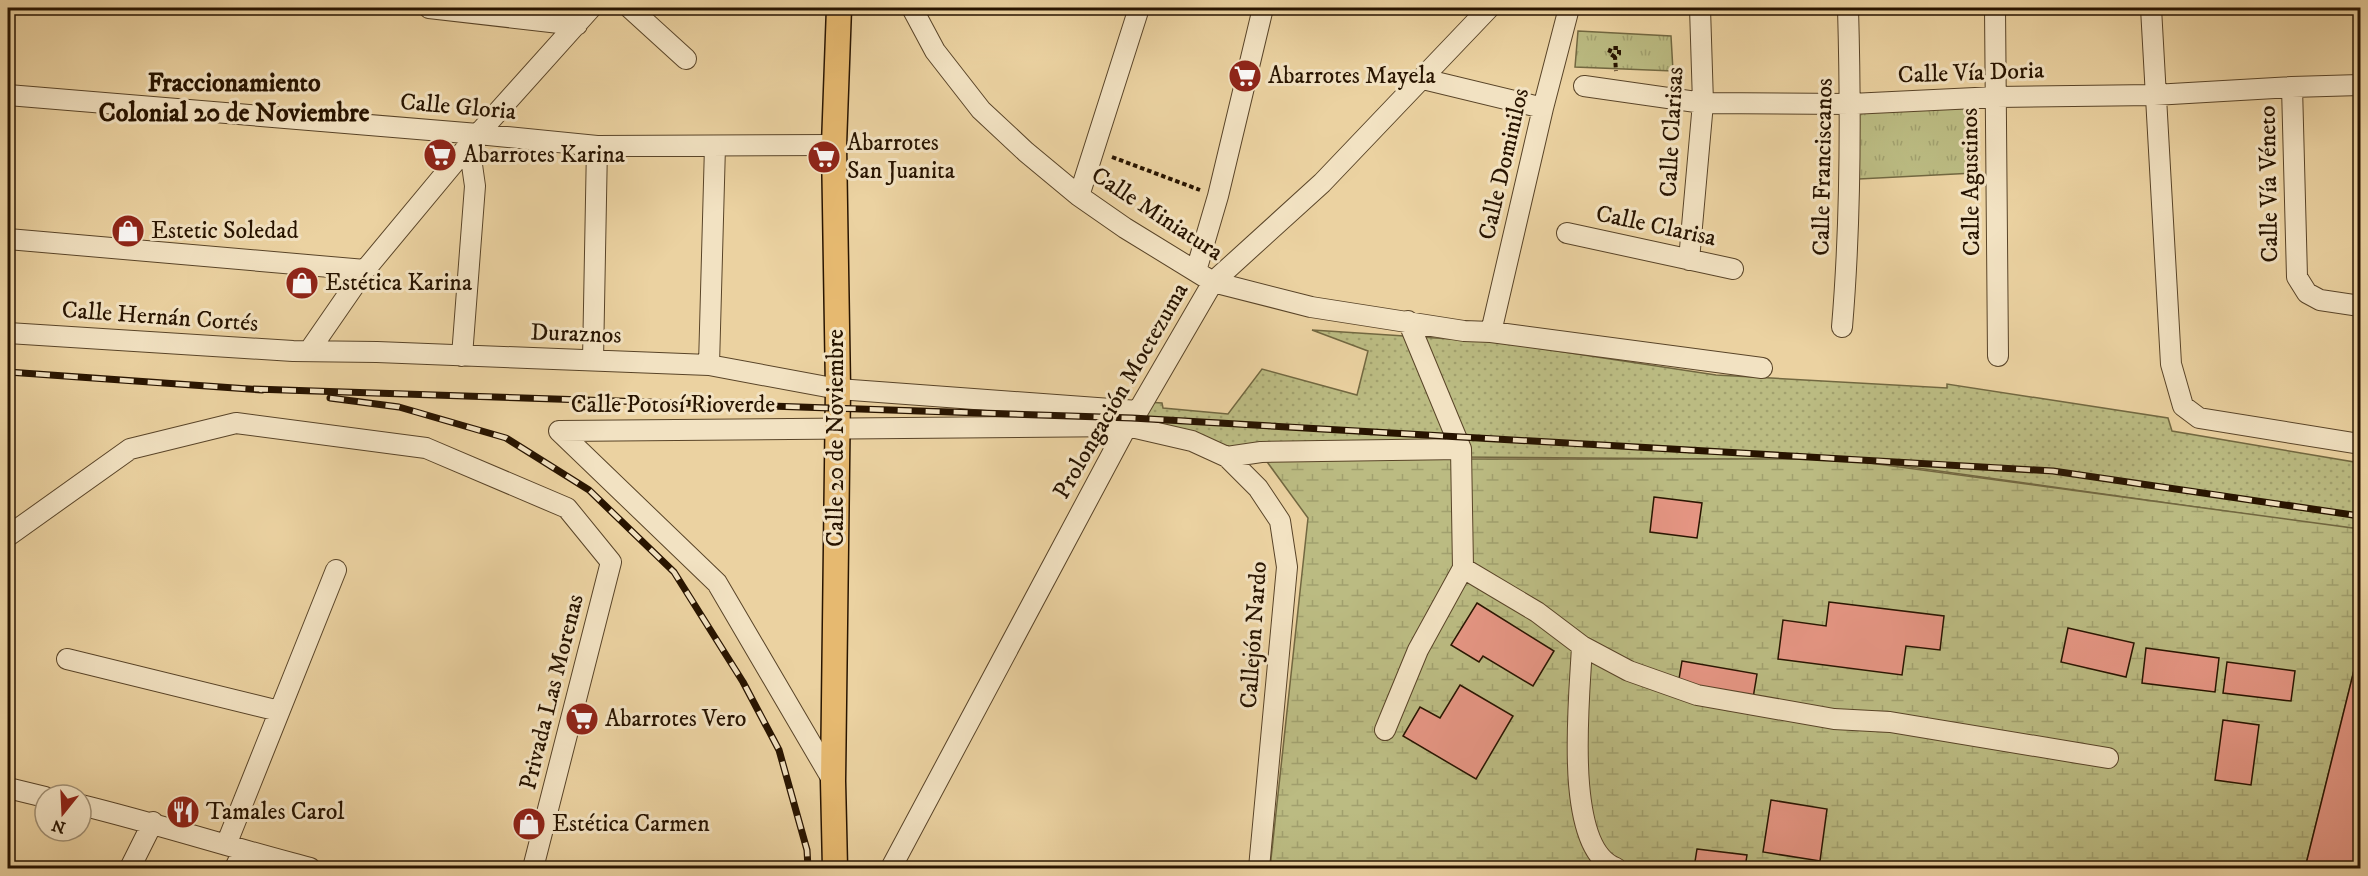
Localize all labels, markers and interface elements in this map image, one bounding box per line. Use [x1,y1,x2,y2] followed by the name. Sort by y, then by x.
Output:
[1897,55,2045,91] street label: Calle Vía Doria
[1227,58,1263,94] supermarket icon: Abarrotes Mayela
[1268,61,1437,91] place label: Abarrotes Mayela
[1654,66,1690,198] street label: Calle Clarisas
[99,67,370,130] district label: Fraccionamiento Colonial 20 de Noviembre
[1806,78,1840,256] street label: Calle Franciscanos
[1472,85,1536,243] street label: Calle Dominilos
[399,87,518,127] street label: Calle Gloria
[2253,105,2285,263] street label: Calle Vía Véneto
[1955,108,1987,256] street label: Calle Agustinos
[847,128,956,186] place label: Abarrotes San Juanita
[422,137,458,173] supermarket icon: Abarrotes Karina
[806,139,842,175] supermarket icon: Abarrotes San Juanita
[463,140,626,170] place label: Abarrotes Karina
[1085,160,1229,268] street label: Calle Miniatura
[1593,199,1720,254] street label: Calle Clarisa
[110,213,146,249] shop icon: Estetic Soledad
[151,216,298,246] place label: Estetic Soledad
[284,265,320,301] shop icon: Estética Karina
[325,268,473,298] place label: Estética Karina
[1047,277,1196,505] street label: Prolongación Moctezuma
[61,295,259,339] street label: Calle Hernán Cortés
[530,317,622,351] street label: Duraznos
[821,329,851,547] street label: Calle 20 de Noviembre
[571,390,775,420] street label: Calle Potosí Rioverde
[1234,560,1274,710] street label: Callejón Nardo
[513,591,591,793] street label: Privada Las Morenas
[564,701,600,737] supermarket icon: Abarrotes Vero
[605,704,747,734] place label: Abarrotes Vero
[33,783,93,843] north arrow
[165,794,201,830] restaurant icon: Tamales Carol
[206,797,345,827] place label: Tamales Carol
[511,806,547,842] shop icon: Estética Carmen
[552,809,710,839] place label: Estética Carmen
[49,815,68,838] text: N

